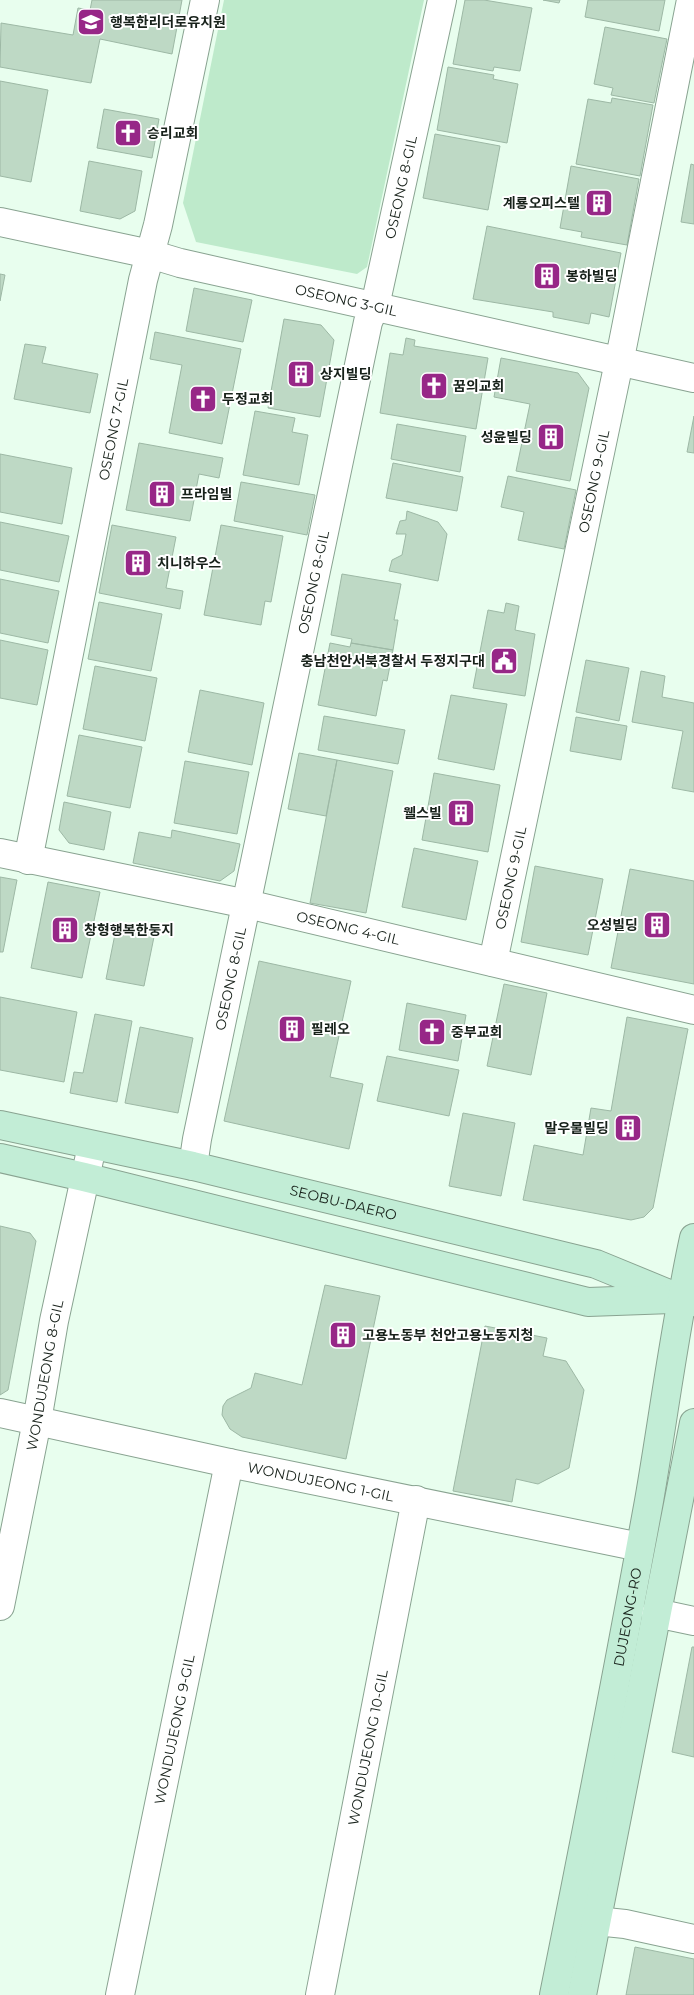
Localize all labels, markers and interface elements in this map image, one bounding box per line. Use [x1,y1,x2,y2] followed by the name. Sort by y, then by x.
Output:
[76,7,106,37] school or university icon: 행복한리더로유치원
[110,13,226,31] place label: 행복한리더로유치원
[113,118,143,148] church icon: 승리교회
[147,124,199,142] place label: 승리교회
[381,133,421,241] street label: OSEONG 8-GIL
[584,188,614,218] building icon: 계룡오피스텔
[503,194,580,212] place label: 계룡오피스텔
[532,261,562,291] building icon: 봉하빌딩
[566,267,618,285] place label: 봉하빌딩
[293,280,400,320] street label: OSEONG 3-GIL
[286,359,316,389] building icon: 상지빌딩
[320,365,372,383] place label: 상지빌딩
[419,371,449,401] church icon: 꿈의교회
[94,376,132,482] street label: OSEONG 7-GIL
[453,377,505,395] place label: 꿈의교회
[188,384,218,414] church icon: 두정교회
[222,390,274,408] place label: 두정교회
[536,422,566,452] building icon: 성윤빌딩
[480,428,532,446] place label: 성윤빌딩
[574,428,614,535] street label: OSEONG 9-GIL
[147,479,177,509] building icon: 프라임빌
[181,485,233,503] place label: 프라임빌
[294,528,333,636] street label: OSEONG 8-GIL
[123,548,153,578] building icon: 치니하우스
[157,554,222,572] place label: 치니하우스
[489,646,519,676] public building icon: 충남천안서북경찰서 두정지구대
[301,652,485,670] place label: 충남천안서북경찰서 두정지구대
[446,798,476,828] building icon: 웰스빌
[403,804,442,822] place label: 웰스빌
[491,824,530,931] street label: OSEONG 9-GIL
[295,907,402,949] street label: OSEONG 4-GIL
[642,910,672,940] building icon: 오성빌딩
[50,915,80,945] building icon: 창형행복한둥지
[586,916,638,934] place label: 오성빌딩
[84,921,174,939] place label: 창형행복한둥지
[211,925,250,1032] street label: OSEONG 8-GIL
[277,1014,307,1044] building icon: 필레오
[417,1017,447,1047] church icon: 중부교회
[311,1020,350,1038] place label: 필레오
[451,1023,503,1041] place label: 중부교회
[613,1113,643,1143] building icon: 말우물빌딩
[545,1119,609,1137] place label: 말우물빌딩
[288,1181,399,1224] street label: SEOBU-DAERO
[22,1298,67,1452] street label: WONDUJEONG 8-GIL
[328,1320,358,1350] building icon: 고용노동부 천안고용노동지청
[362,1326,533,1344] place label: 고용노동부 천안고용노동지청
[246,1458,396,1506] street label: WONDUJEONG 1-GIL
[609,1566,646,1668] street label: DUJEONG-RO
[150,1652,199,1806] street label: WONDUJEONG 9-GIL
[344,1667,392,1827] street label: WONDUJEONG 10-GIL

